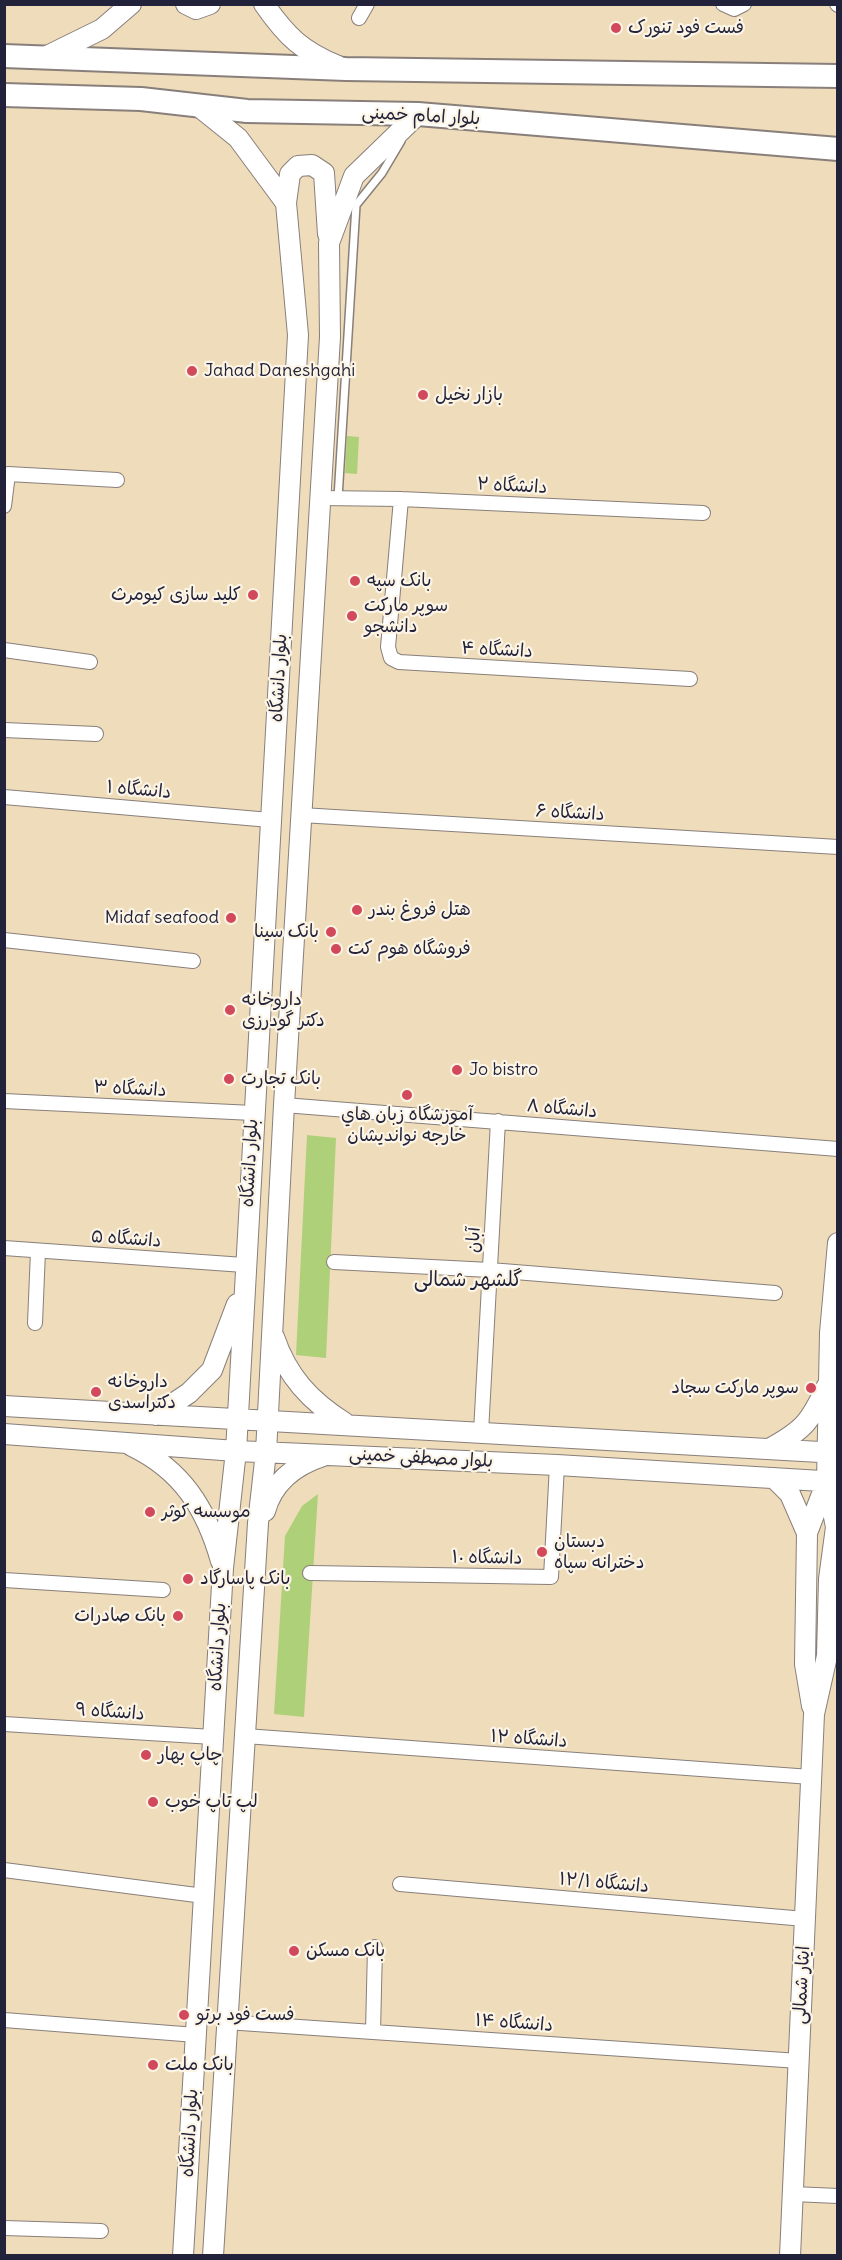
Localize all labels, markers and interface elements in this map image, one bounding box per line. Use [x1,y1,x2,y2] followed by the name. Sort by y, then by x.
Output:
[628,17,744,39] place label: فست فود تنورک
[609,21,623,35] marker: فست فود تنورک
[361,102,481,130] street label: بلوار امام خمینی
[204,360,355,382] place label: Jahad Daneshgahi
[185,364,199,378] marker: Jahad Daneshgahi
[435,384,503,406] place label: بازار نخیل
[416,388,430,402] marker: بازار نخیل
[476,473,548,499] street label: دانشگاه ۲
[367,570,431,592] place label: بانک سپه
[348,574,362,588] marker: بانک سپه
[111,584,241,606] place label: کلید سازی کیومرث
[246,588,260,602] marker: کلید سازی کیومرث
[364,595,448,638] place label: سوپر مارکت دانشجو
[345,609,359,623] marker: سوپر مارکت دانشجو
[266,633,292,723] street label: بلوار دانشگاه
[461,637,533,663] street label: دانشگاه ۴
[106,776,172,804] street label: دانشگاه ۱
[535,800,605,826] street label: دانشگاه ۶
[369,899,471,921] place label: هتل فروغ بندر
[350,903,364,917] marker: هتل فروغ بندر
[105,907,219,929] place label: Midaf seafood
[224,911,238,925] marker: Midaf seafood
[254,921,319,943] place label: بانک سینا
[324,925,338,939] marker: بانک سینا
[348,938,471,960] place label: فروشگاه هوم کت
[329,942,343,956] marker: فروشگاه هوم کت
[242,989,325,1032] place label: داروخانه دکتر گودرزی
[223,1003,237,1017] marker: داروخانه دکتر گودرزی
[469,1059,538,1081] place label: Jo bistro
[450,1063,464,1077] marker: Jo bistro
[241,1068,321,1090] place label: بانک تجارت
[222,1072,236,1086] marker: بانک تجارت
[93,1076,167,1102] street label: دانشگاه ۳
[400,1088,414,1102] marker: آموزشگاه زبان هاي خارجه نوانديشان
[526,1095,598,1123] street label: دانشگاه ۸
[341,1104,473,1146] place label: آموزشگاه زبان هاي خارجه نوانديشان
[237,1118,263,1208] street label: بلوار دانشگاه
[90,1226,162,1252] street label: دانشگاه ۵
[463,1226,485,1254] street label: آبان
[414,1268,522,1292] district label: گلشهر شمالی
[108,1371,176,1414] place label: داروخانه دکتراسدی
[671,1377,799,1399] place label: سوپر مارکت سجاد
[804,1381,818,1395] marker: سوپر مارکت سجاد
[89,1385,103,1399] marker: داروخانه دکتراسدی
[348,1443,494,1473] street label: بلوار مصطفی خمینی
[162,1501,251,1523] place label: موسسه کوثر
[143,1505,157,1519] marker: موسسه کوثر
[554,1531,644,1574] place label: دبستان دخترانه سپاه
[535,1545,549,1559] marker: دبستان دخترانه سپاه
[452,1547,522,1569] street label: دانشگاه ۱۰
[200,1568,290,1590] place label: بانک پاسارگاد
[181,1572,195,1586] marker: بانک پاسارگاد
[205,1602,231,1692] street label: بلوار دانشگاه
[74,1605,166,1627] place label: بانک صادرات
[171,1609,185,1623] marker: بانک صادرات
[75,1699,145,1725] street label: دانشگاه ۹
[490,1726,568,1752] street label: دانشگاه ۱۲
[158,1744,223,1766] place label: چاپ بهار
[139,1748,153,1762] marker: چاپ بهار
[165,1791,258,1813] place label: لپ تاپ خوب
[146,1795,160,1809] marker: لپ تاپ خوب
[558,1868,650,1898] street label: دانشگاه ۱۲/۱
[306,1940,385,1962] place label: بانک مسکن
[287,1944,301,1958] marker: بانک مسکن
[789,1945,815,2025] street label: ایثار شمالی
[196,2004,294,2026] place label: فست فود برتو
[177,2008,191,2022] marker: فست فود برتو
[474,2009,554,2037] street label: دانشگاه ۱۴
[165,2054,234,2076] place label: بانک ملت
[146,2058,160,2072] marker: بانک ملت
[177,2088,203,2178] street label: بلوار دانشگاه

